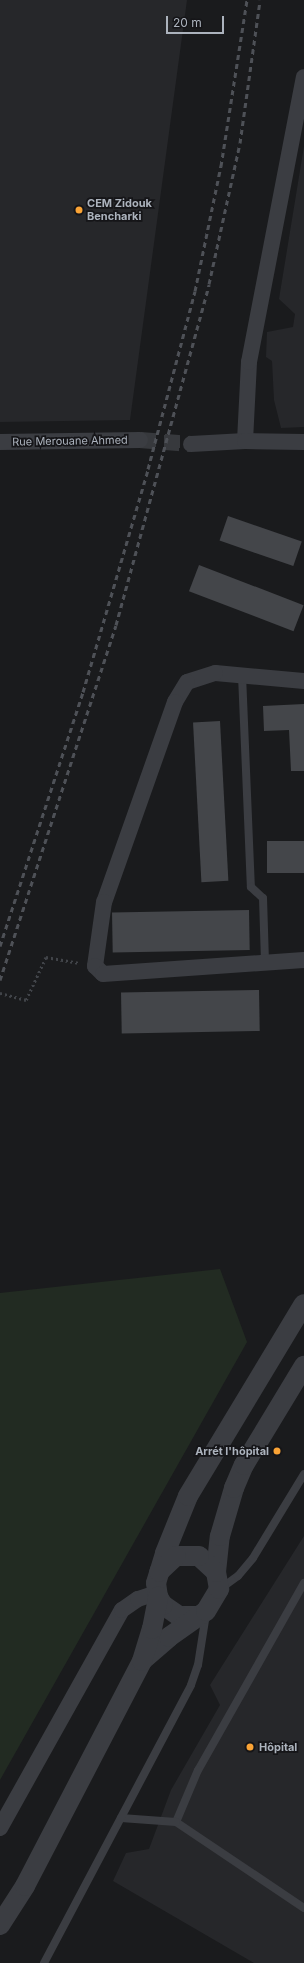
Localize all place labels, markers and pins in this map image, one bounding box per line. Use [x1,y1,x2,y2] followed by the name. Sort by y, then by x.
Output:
[87,197,152,223] place label: CEM Zidouk Bencharki
[74,205,84,215] marker: CEM Zidouk Bencharki
[195,1444,269,1458] place label: Arrét l'hôpital
[272,1446,282,1456] marker: Arrét l'hôpital
[259,1740,297,1754] place label: Hôpital
[244,1741,256,1753] marker: Hôpital

